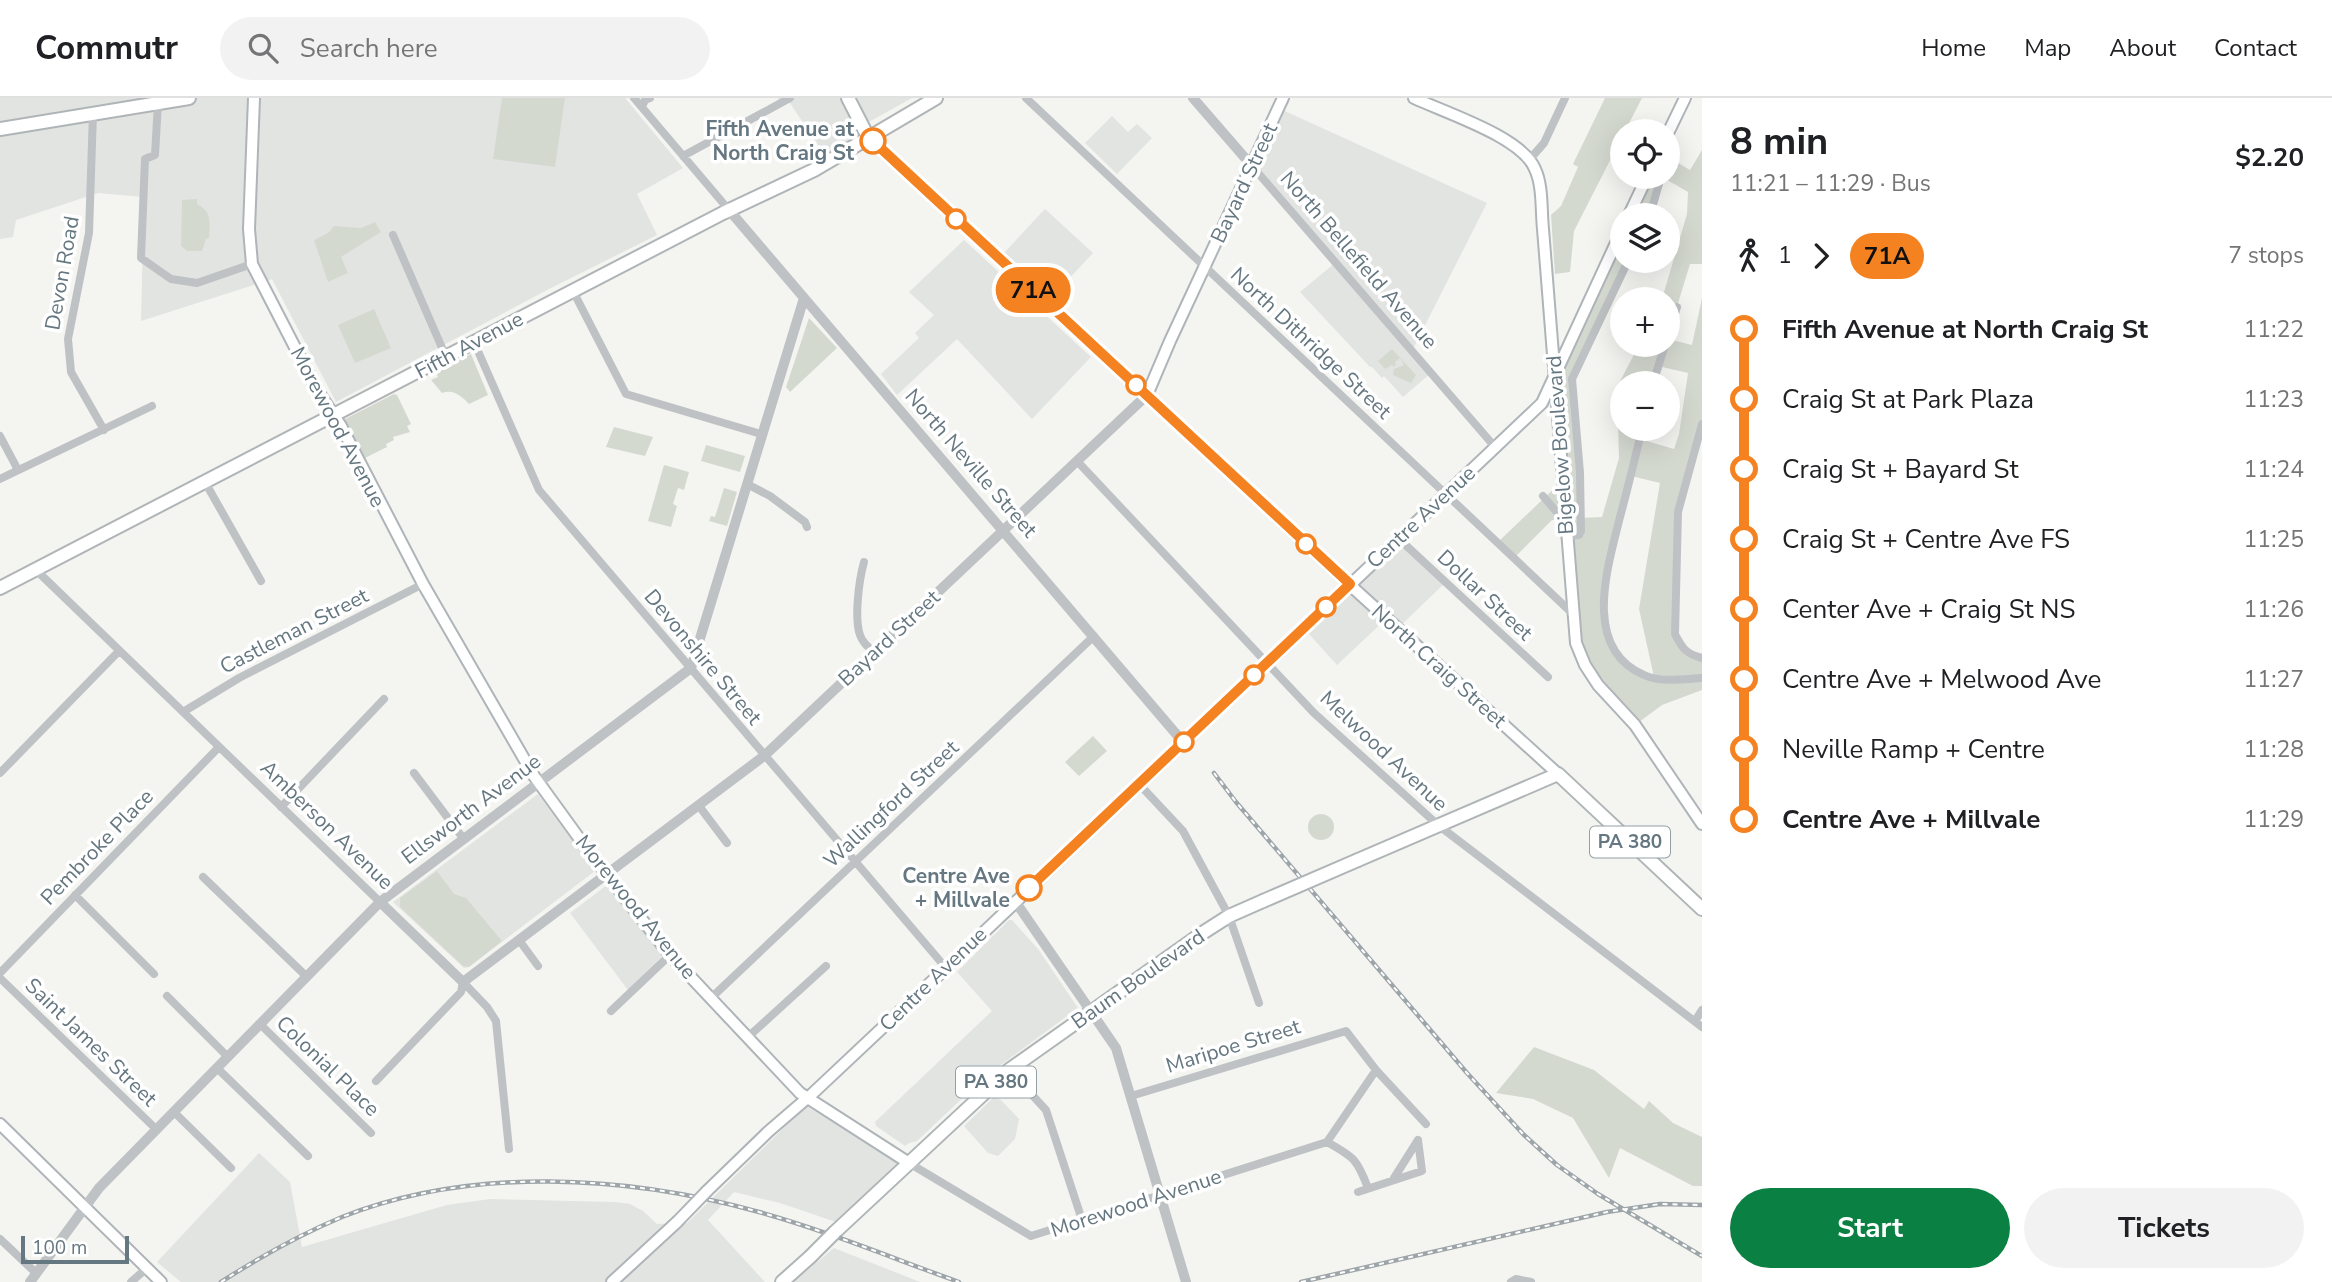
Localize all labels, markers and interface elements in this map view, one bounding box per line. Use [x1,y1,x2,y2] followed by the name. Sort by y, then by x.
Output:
[220,17,710,80] search box
[35,26,178,71] text: Commutr
[244,29,282,67] icon: search
[300,31,438,66] text: Search here
[1921,32,1986,64] text: Home
[2024,32,2071,64] text: Map
[2109,32,2176,64] text: About
[2214,32,2297,64] text: Contact
[705,115,855,167] place label: Fifth Avenue at North Craig St
[1730,116,1828,167] text: 8 min
[1204,118,1284,247] street label: Bayard Street
[1610,119,1680,441] map controls
[1610,119,1680,189] button: locate
[860,128,886,154] marker: Fifth Avenue at North Craig St
[2235,140,2304,175] text: $2.20
[1274,165,1444,355] street label: North Bellefield Avenue
[1730,168,1931,199] text: 11:21 – 11:29 · Bus
[1610,203,1680,273] button: layers
[946,209,966,229] unlabelled marker
[38,214,86,332] street label: Devon Road
[1730,237,1768,275] icon: walk
[1802,237,1840,275] icon: forward
[1778,240,1792,271] text: 1
[1864,240,1910,272] text: 71A
[2228,240,2304,271] text: 7 stops
[1224,261,1398,425] street label: North Dithridge Street
[993,267,1073,313] line badge: 71A
[1010,274,1056,306] text: 71A
[1610,287,1680,357] button: +
[410,305,528,385] street label: Fifth Avenue
[1782,312,2148,347] text: Fifth Avenue at North Craig St
[2244,314,2304,345] text: 11:22
[284,342,392,512] street label: Morewood Avenue
[1540,355,1580,535] street label: Bigelow Boulevard
[1610,371,1680,441] button: −
[1126,375,1146,395] unlabelled marker
[1782,382,2034,417] text: Craig St at Park Plaza
[899,383,1044,544] street label: North Neville Street
[2244,384,2304,415] text: 11:23
[1782,452,2019,487] text: Craig St + Bayard St
[2244,454,2304,485] text: 11:24
[1361,459,1481,575] street label: Centre Avenue
[1782,522,2070,557] text: Craig St + Centre Ave FS
[2244,524,2304,555] text: 11:25
[1296,534,1316,554] unlabelled marker
[1431,543,1539,647] street label: Dollar Street
[215,581,374,681] street label: Castleman Street
[638,583,768,731] street label: Devonshire Street
[832,583,946,692] street label: Bayard Street
[1782,592,2076,627] text: Center Ave + Craig St NS
[2244,594,2304,625] text: 11:26
[1316,597,1336,617] unlabelled marker
[1366,598,1513,735] street label: North Craig Street
[1782,662,2101,697] text: Centre Ave + Melwood Ave
[2244,664,2304,695] text: 11:27
[1244,665,1264,685] unlabelled marker
[1314,684,1454,818] street label: Melwood Avenue
[1174,732,1194,752] unlabelled marker
[1782,732,2045,767] text: Neville Ramp + Centre
[817,734,965,874] street label: Wallingford Street
[2244,734,2304,765] text: 11:28
[396,747,546,871] street label: Ellsworth Avenue
[254,754,400,896] street label: Amberson Avenue
[34,783,160,911] street label: Pembroke Place
[1782,802,2040,837] text: Centre Ave + Millvale
[2244,804,2304,835] text: 11:29
[1590,827,1670,858] road number: PA 380
[569,829,703,985] street label: Morewood Avenue
[902,862,1010,914] place label: Centre Ave + Millvale
[1016,875,1042,901] marker: Centre Ave + Millvale
[873,921,993,1037] street label: Centre Avenue
[1066,923,1210,1035] street label: Baum Boulevard
[19,972,164,1113] street label: Saint James Street
[270,1009,386,1123] street label: Colonial Place
[1162,1012,1304,1080] street label: Maripoe Street
[956,1066,1036,1098] road number: PA 380
[1047,1162,1225,1244] street label: Morewood Avenue
[1730,1188,2010,1268] button: Start
[2024,1188,2304,1268] button: Tickets
[21,1233,130,1265] scale bar
[32,1235,87,1261] text: 100 m

